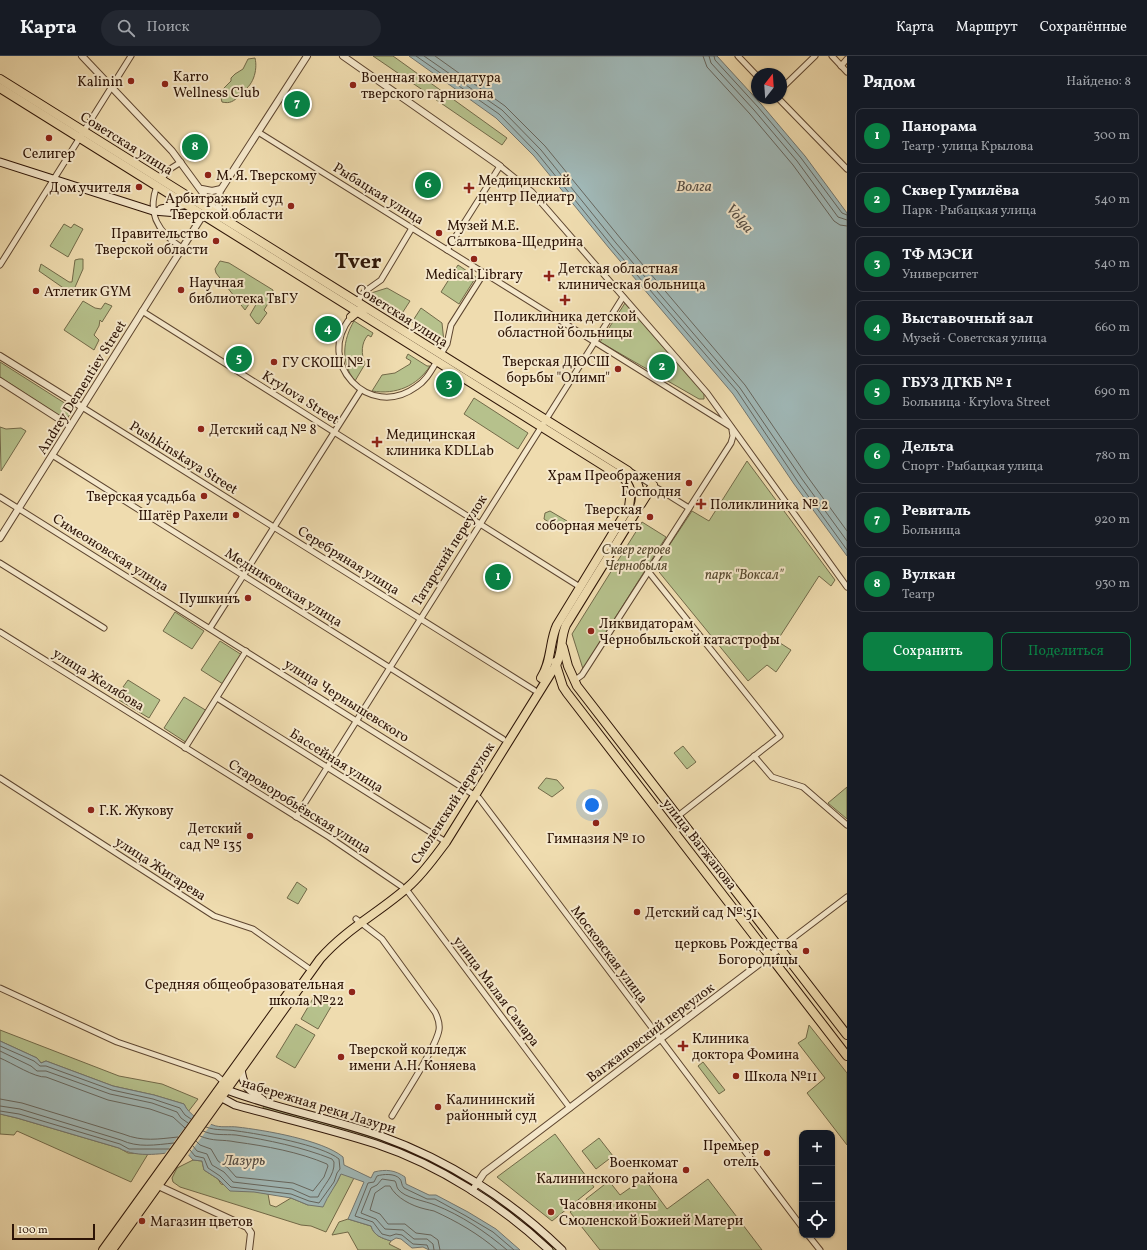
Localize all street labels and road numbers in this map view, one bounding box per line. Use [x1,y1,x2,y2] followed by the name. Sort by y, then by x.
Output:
[76,108,176,181] street label: Советская улица
[329,159,427,230] street label: Рыбацкая улица
[351,280,451,353] street label: Советская улица
[33,317,131,458] street label: Andrey Dementiev Street
[258,367,343,430] street label: Krylova Street
[125,417,241,499] street label: Pushkinskaya Street
[408,491,492,610] street label: Татарский переулок
[48,510,172,597] street label: Симеоновская улица
[293,522,403,600] street label: Серебряная улица
[221,544,346,632] street label: Медниковская улица
[49,644,148,716] street label: улица Желябова
[280,655,412,748] street label: улица Чернышевского
[286,725,387,798] street label: Бассейная улица
[407,739,500,868] street label: Смоленский переулок
[224,756,374,859] street label: Староворобьёвская улица
[657,795,741,895] street label: улица Вагжанова
[111,833,210,906] street label: улица Жигарева
[566,902,652,1008] street label: Московская улица
[448,933,544,1051] street label: улица Малая Самара
[583,978,719,1088] street label: Вагжановский переулок
[239,1074,399,1139] street label: набережная реки Лазури

